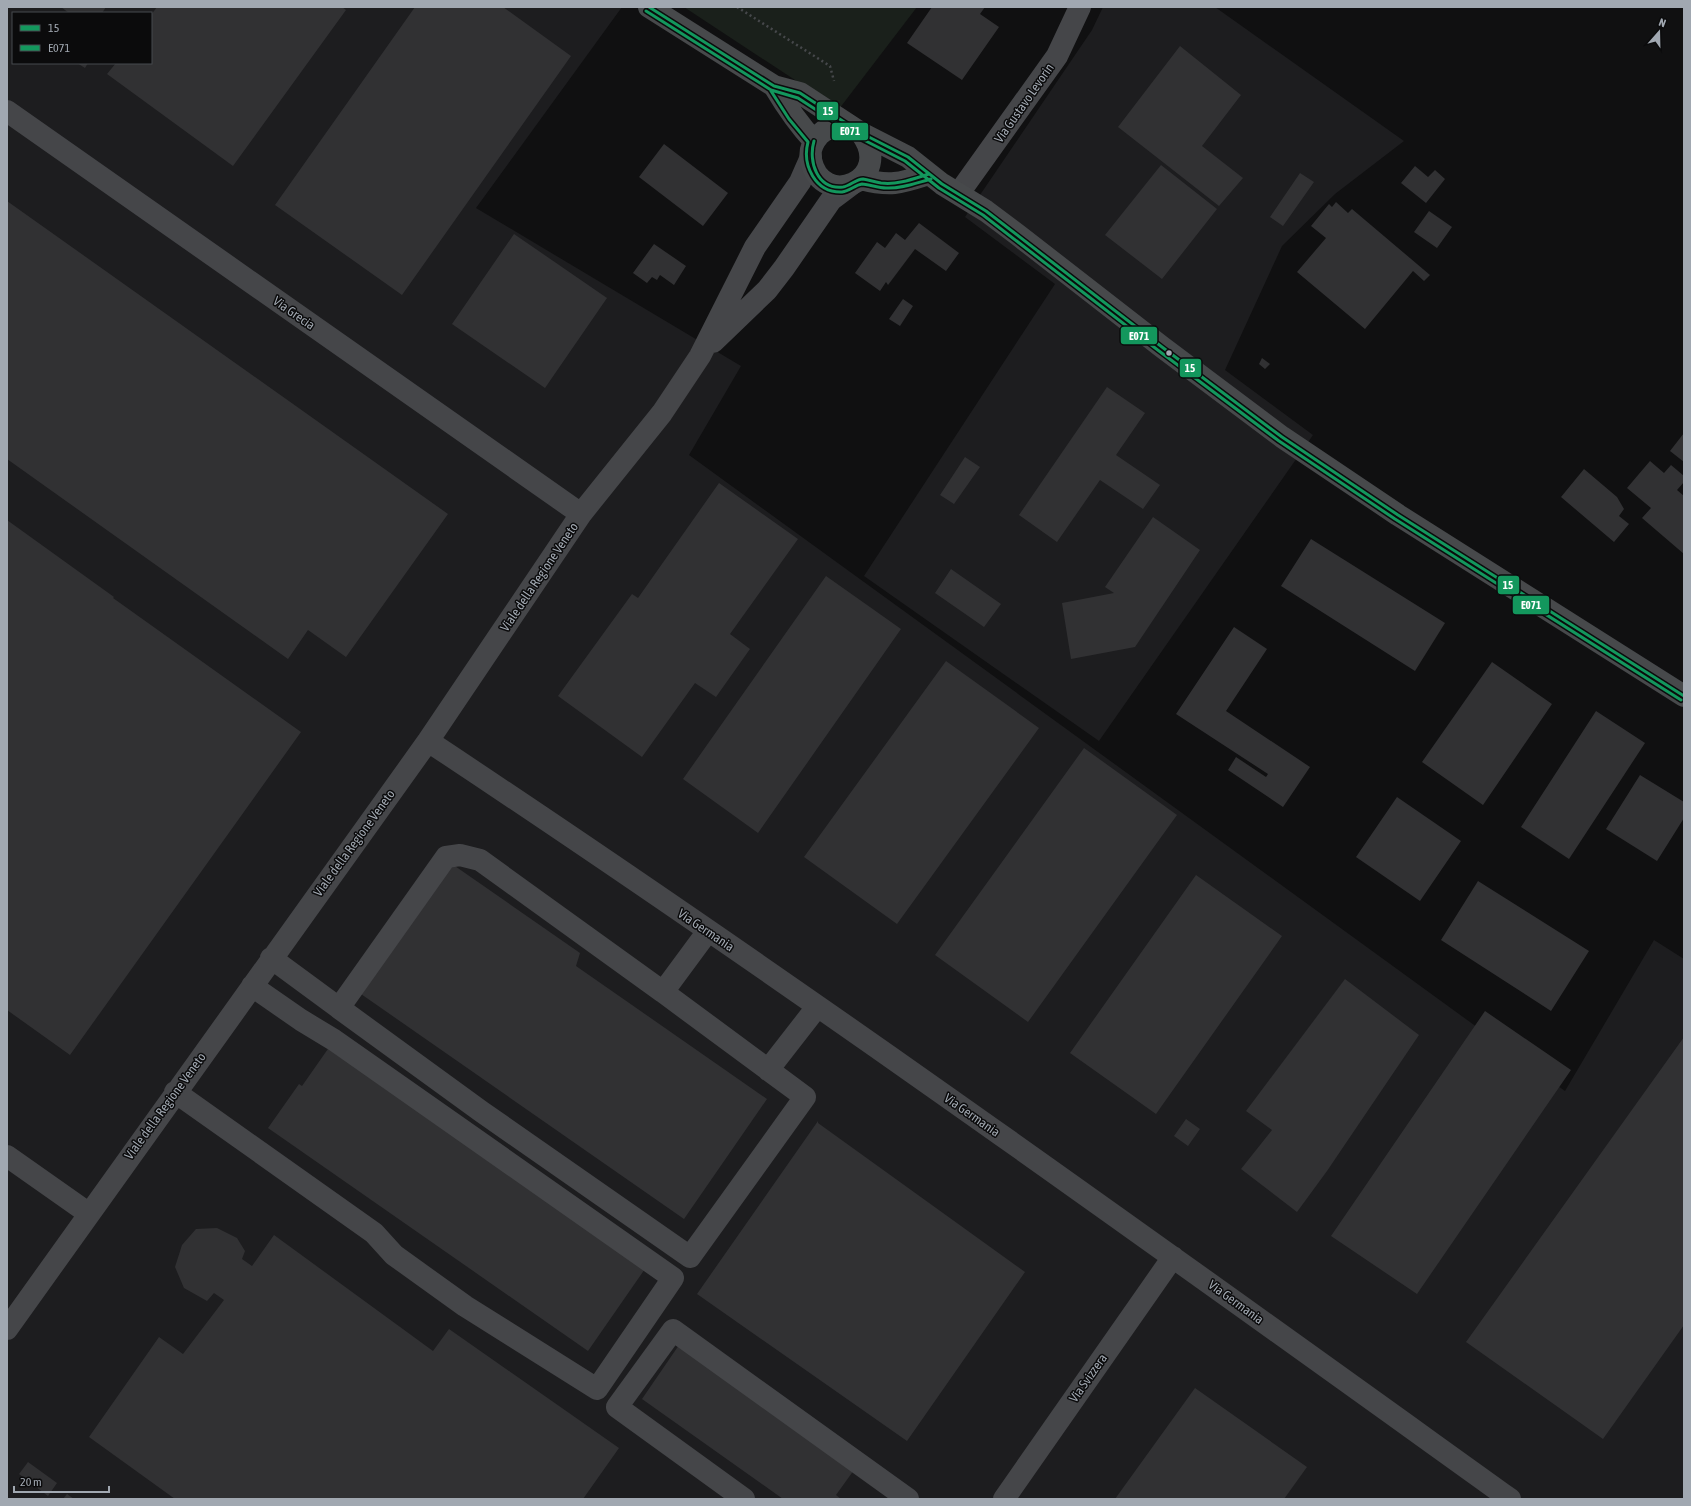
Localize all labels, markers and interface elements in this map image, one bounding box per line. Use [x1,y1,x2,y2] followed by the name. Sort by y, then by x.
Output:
[12,12,152,64] legend
[1639,12,1679,52] north arrow
[1657,16,1668,29] text: N
[48,21,59,35] text: 15
[48,41,70,55] text: E071
[991,61,1057,145] street label: Via Gustavo Levorin
[816,101,839,121] line badge: 15
[823,105,833,117] text: 15
[831,122,869,141] line badge: E071
[840,125,860,137] text: E071
[270,293,318,333] street label: Via Grecia
[1120,326,1158,345] line badge: E071
[1129,330,1149,342] text: E071
[1164,348,1174,358] unlabelled marker
[1179,358,1202,378] line badge: 15
[1185,362,1195,374] text: 15
[497,520,581,634] street label: Viale della Regione Veneto
[1497,575,1520,595] line badge: 15
[1503,579,1513,591] text: 15
[1512,595,1550,615] line badge: E071
[1521,599,1541,611] text: E071
[310,787,398,899] street label: Viale della Regione Veneto
[675,906,737,954] street label: Via Germania
[121,1050,209,1162] street label: Viale della Regione Veneto
[941,1090,1003,1140] street label: Via Germania
[1205,1277,1267,1327] street label: Via Germania
[1066,1351,1110,1405] street label: Via Svizzera
[14,1468,109,1494] scale bar
[20,1475,42,1489] text: 20 m

